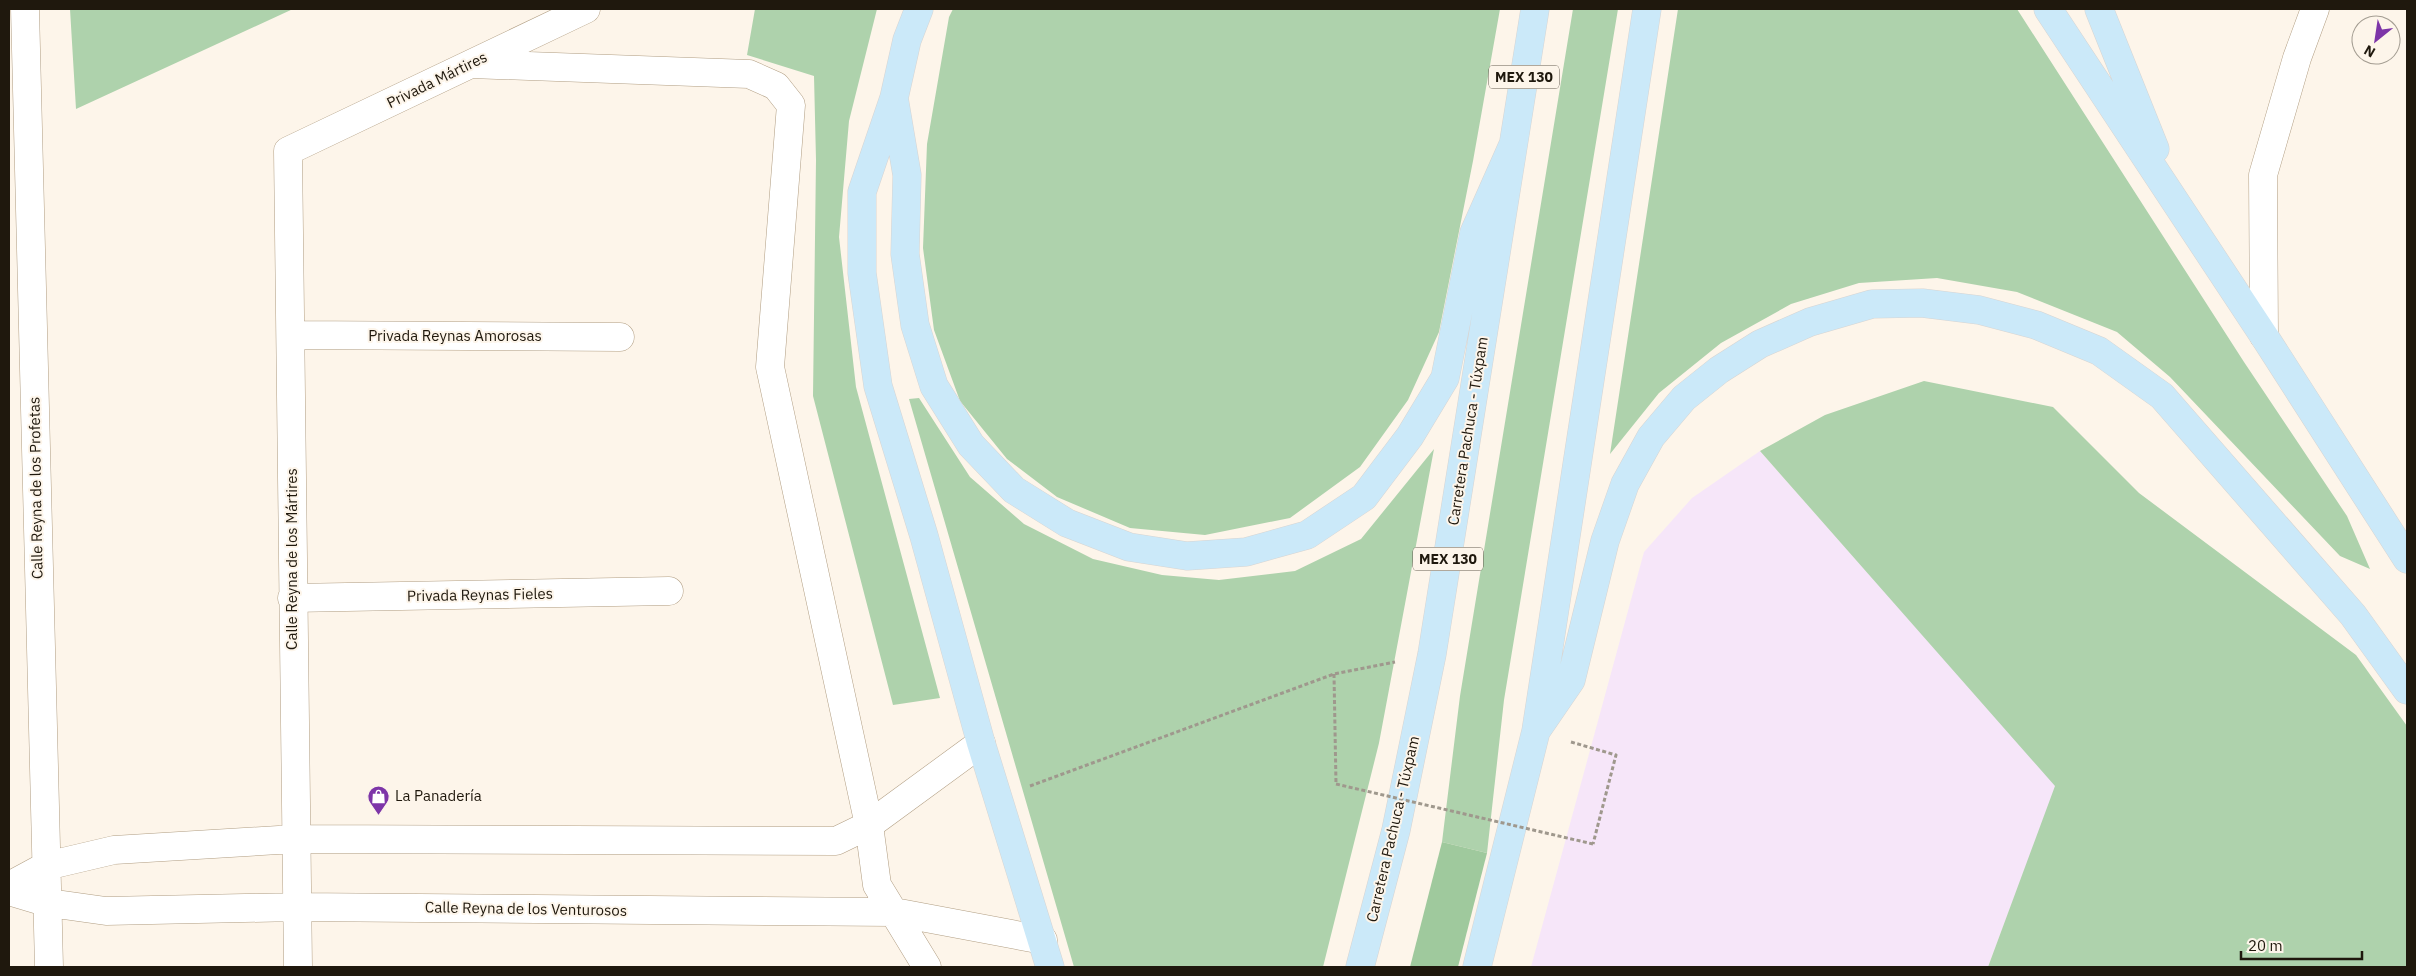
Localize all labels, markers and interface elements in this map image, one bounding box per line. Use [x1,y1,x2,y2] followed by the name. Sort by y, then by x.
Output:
[2351,15,2401,65] north arrow
[2361,41,2378,62] text: N
[383,47,490,112] street label: Privada Mártires
[1489,66,1559,88] road number: MEX 130
[368,326,542,345] street label: Privada Reynas Amorosas
[1443,335,1492,527] street label: Carretera Pachuca - Túxpam
[24,397,47,579] street label: Calle Reyna de los Profetas
[282,468,301,650] street label: Calle Reyna de los Mártires
[1413,548,1483,570] road number: MEX 130
[407,584,553,605] street label: Privada Reynas Fieles
[1362,734,1423,924] street label: Carretera Pachuca - Túxpam
[367,784,391,815] shop icon: La Panadería
[395,786,482,805] place label: La Panadería
[425,897,627,920] street label: Calle Reyna de los Venturosos
[2241,928,2362,960] scale bar
[2248,936,2283,955] text: 20 m

